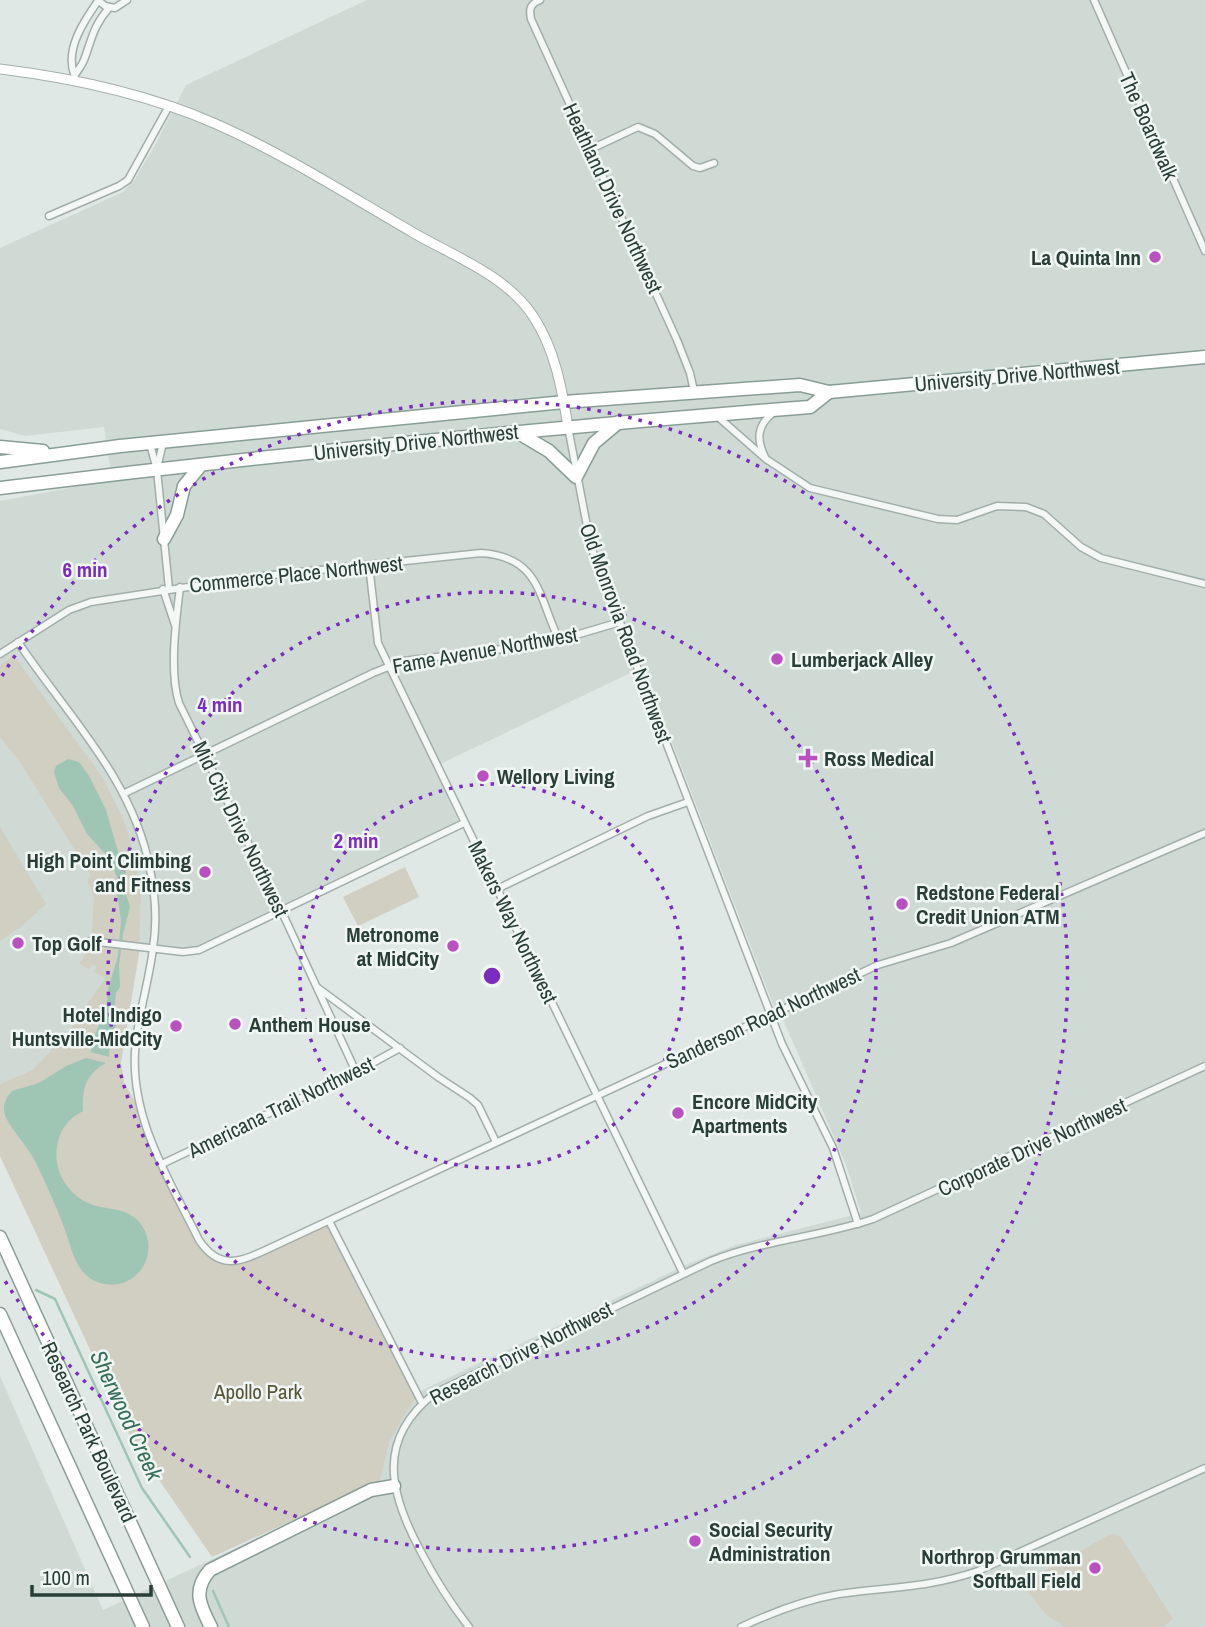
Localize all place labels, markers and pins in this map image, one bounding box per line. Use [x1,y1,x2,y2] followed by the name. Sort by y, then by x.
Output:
[1031,243,1141,272] place label: La Quinta Inn
[1147,249,1163,265] marker: La Quinta Inn
[791,645,933,674] place label: Lumberjack Alley
[769,651,785,667] marker: Lumberjack Alley
[824,744,934,773] place label: Ross Medical
[798,748,818,768] marker: Ross Medical
[497,762,615,791] place label: Wellory Living
[475,768,491,784] marker: Wellory Living
[26,846,191,899] place label: High Point Climbing and Fitness
[197,864,213,880] marker: High Point Climbing and Fitness
[916,878,1060,931] place label: Redstone Federal Credit Union ATM
[894,896,910,912] marker: Redstone Federal Credit Union ATM
[346,920,439,973] place label: Metronome at MidCity
[32,929,102,958] place label: Top Golf
[10,935,26,951] marker: Top Golf
[445,938,461,954] marker: Metronome at MidCity
[480,964,504,988] centre of rings
[12,1000,162,1053] place label: Hotel Indigo Huntsville-MidCity
[249,1010,371,1039] place label: Anthem House
[227,1016,243,1032] marker: Anthem House
[168,1018,184,1034] marker: Hotel Indigo Huntsville-MidCity
[692,1087,818,1140] place label: Encore MidCity Apartments
[670,1105,686,1121] marker: Encore MidCity Apartments
[709,1515,833,1568] place label: Social Security Administration
[687,1533,703,1549] marker: Social Security Administration
[921,1542,1081,1595] place label: Northrop Grumman Softball Field
[1087,1560,1103,1576] marker: Northrop Grumman Softball Field

